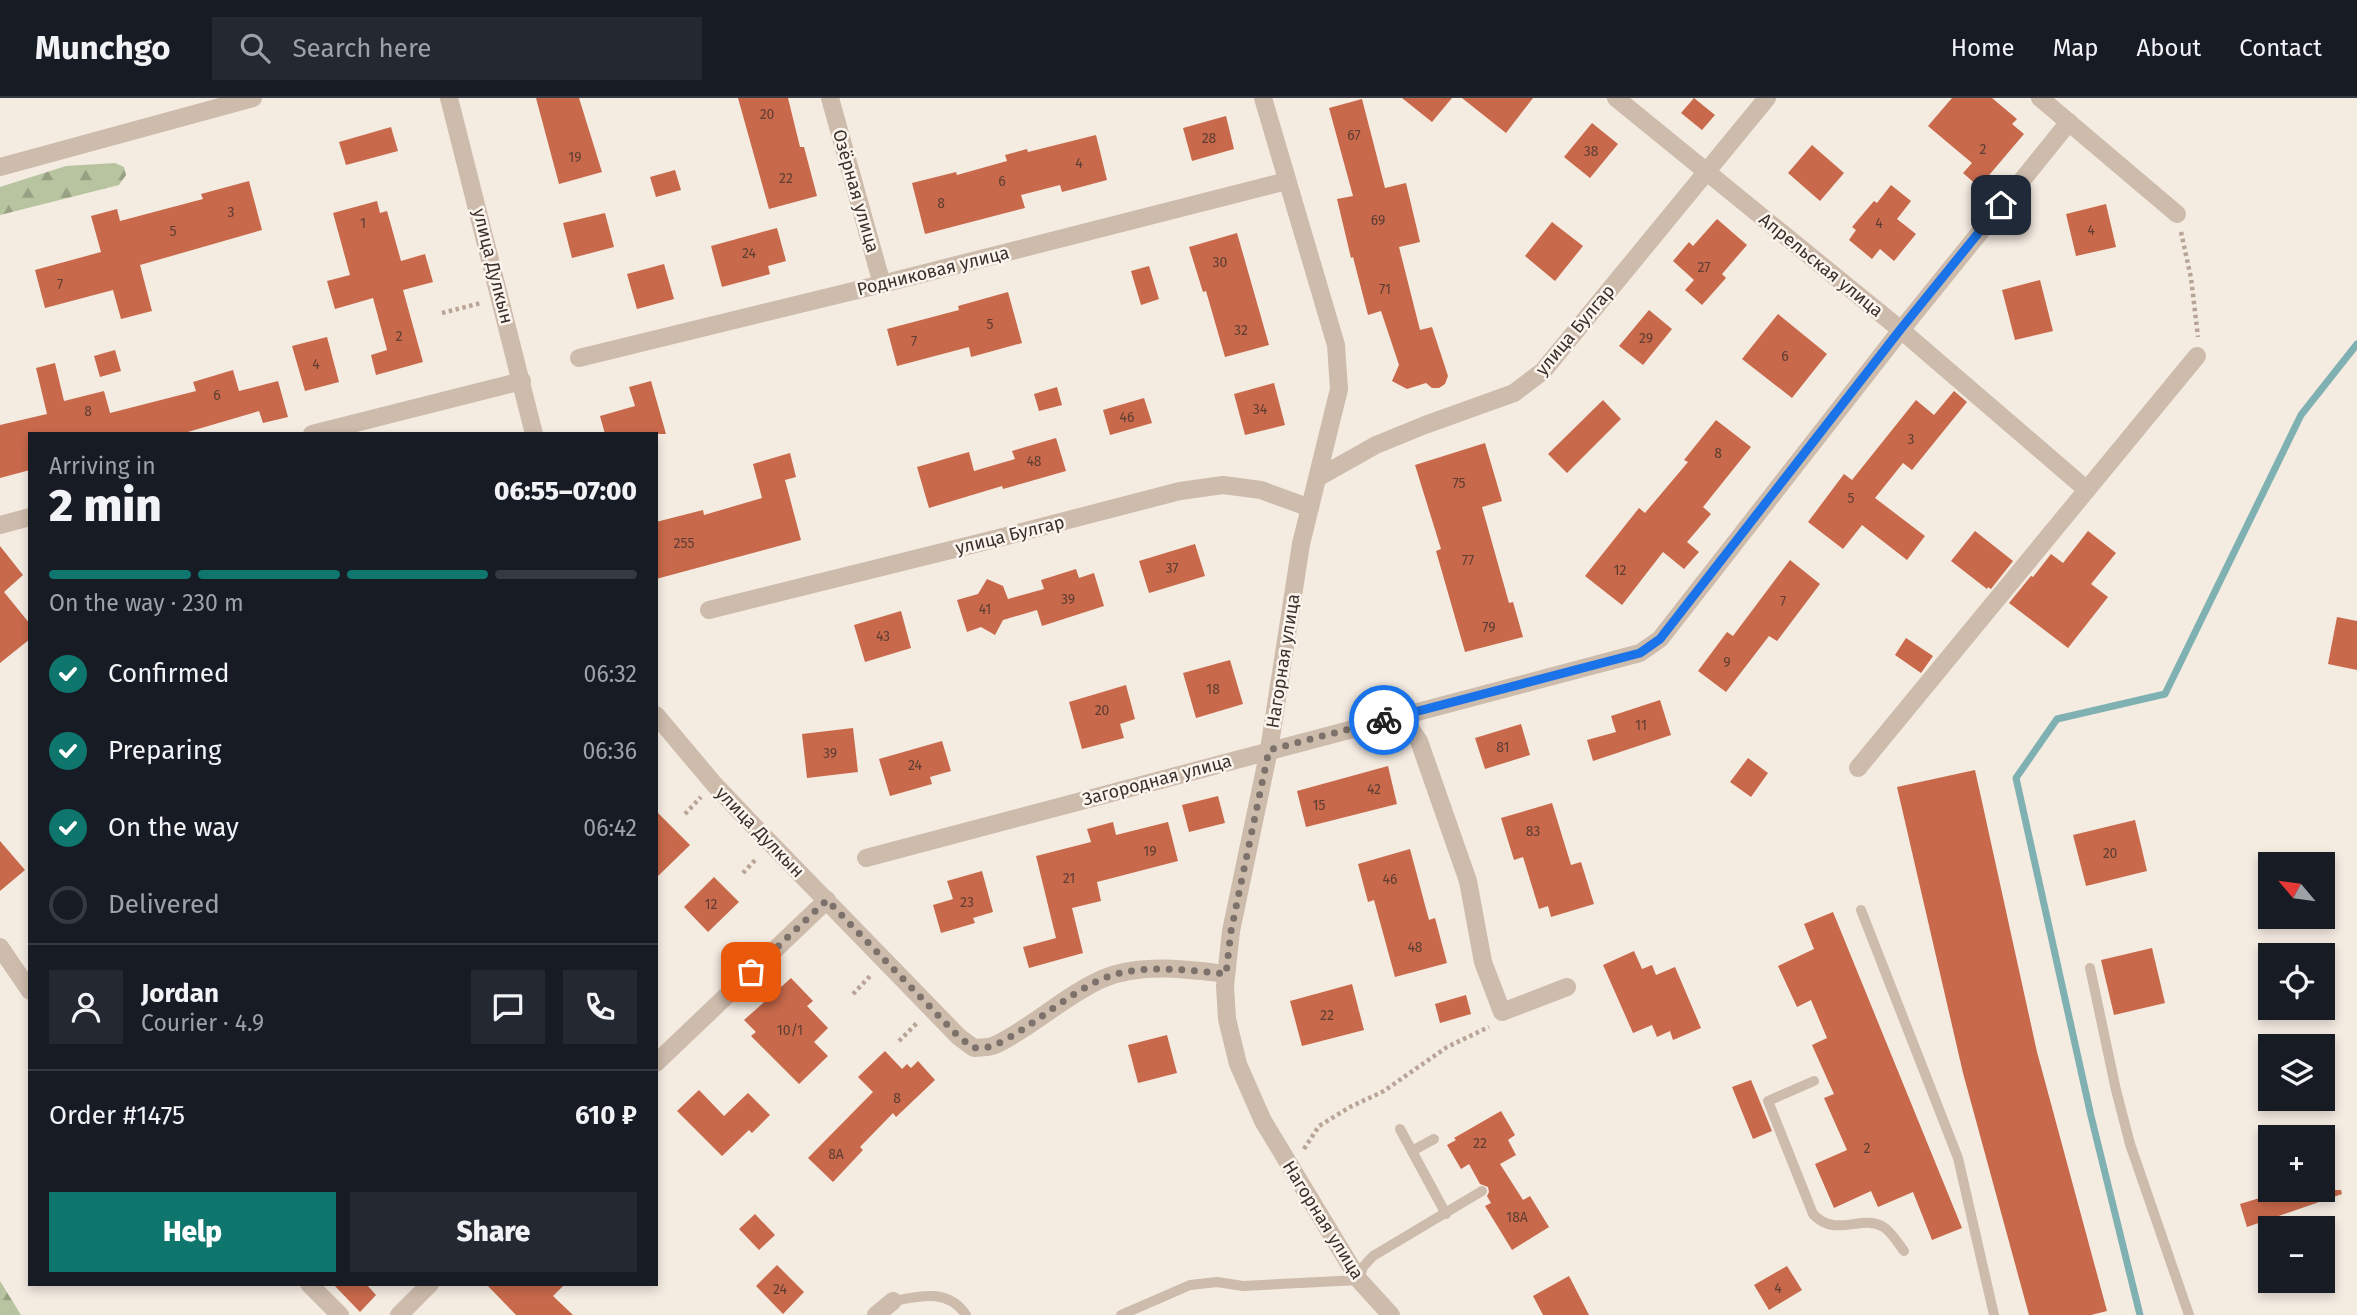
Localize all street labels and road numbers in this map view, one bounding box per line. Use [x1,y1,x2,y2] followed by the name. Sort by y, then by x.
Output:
[828,127,884,255] street label: Озёрная улица
[468,206,518,326] street label: улица Дулкын
[1755,208,1887,322] street label: Апрельская улица
[855,241,1011,301] street label: Родниковая улица
[1531,280,1619,380] street label: улица Булгар
[953,511,1067,559] street label: улица Булгар
[1262,592,1304,730] street label: Нагорная улица
[1080,750,1234,810] street label: Загородная улица
[711,782,809,882] street label: улица Дулкын
[1278,1157,1368,1283] street label: Нагорная улица

